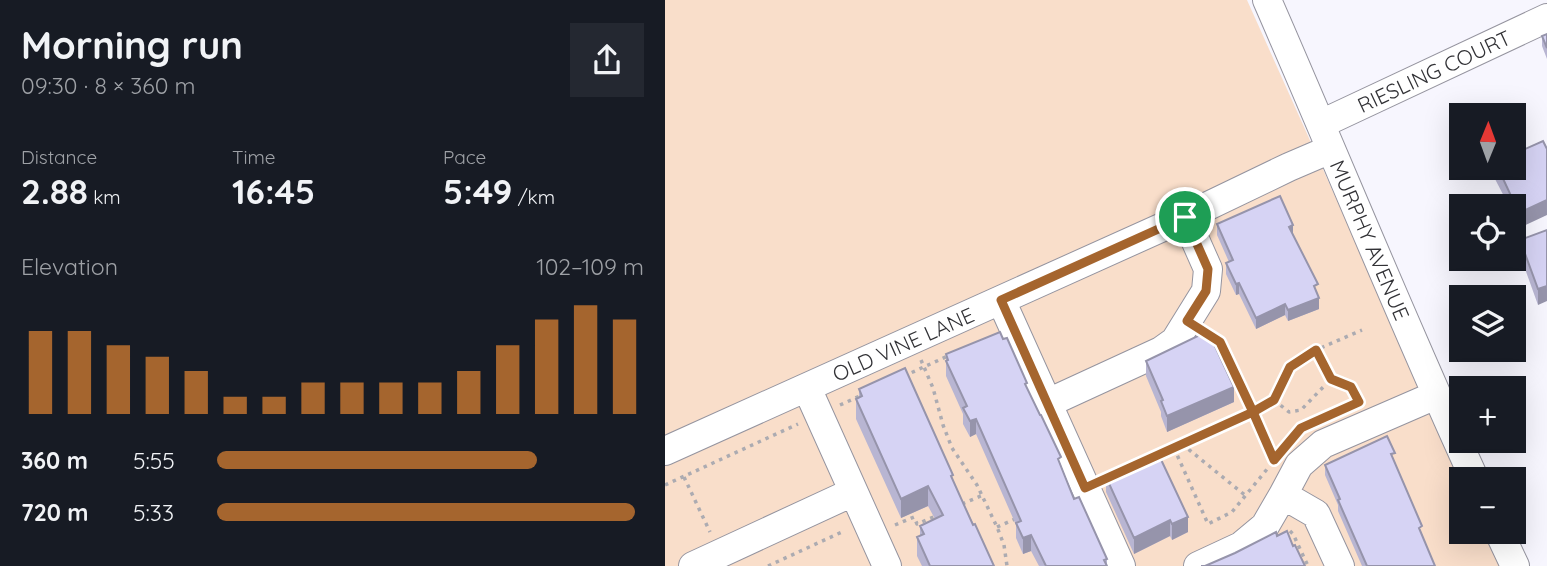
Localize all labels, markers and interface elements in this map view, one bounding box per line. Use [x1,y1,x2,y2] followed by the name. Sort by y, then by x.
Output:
[21,21,243,69] text: Morning run
[570,23,644,97] button: share
[1353,24,1515,118] street label: RIESLING COURT
[21,71,196,100] text: 09:30 · 8 × 360 m
[1449,103,1526,180] north arrow
[1449,103,1526,544] map controls
[21,145,97,169] text: Distance
[232,145,276,169] text: Time
[443,145,486,169] text: Pace
[1325,156,1415,324] street label: MURPHY AVENUE
[21,169,88,213] text: 2.88
[232,169,315,213] text: 16:45
[443,169,512,213] text: 5:49
[88,185,121,209] text: km
[512,185,555,209] text: /km
[1155,187,1215,247] pin
[1449,194,1526,271] button: locate
[1166,198,1204,236] icon: arrive
[21,252,118,281] text: Elevation
[536,252,644,281] text: 102–109 m
[1449,285,1526,362] button: layers
[828,301,978,387] street label: OLD VINE LANE
[1449,376,1526,453] button: +
[21,446,88,475] text: 360 m
[133,446,175,475] text: 5:55
[1449,467,1526,544] button: −
[21,498,88,527] text: 720 m
[133,498,174,527] text: 5:33

